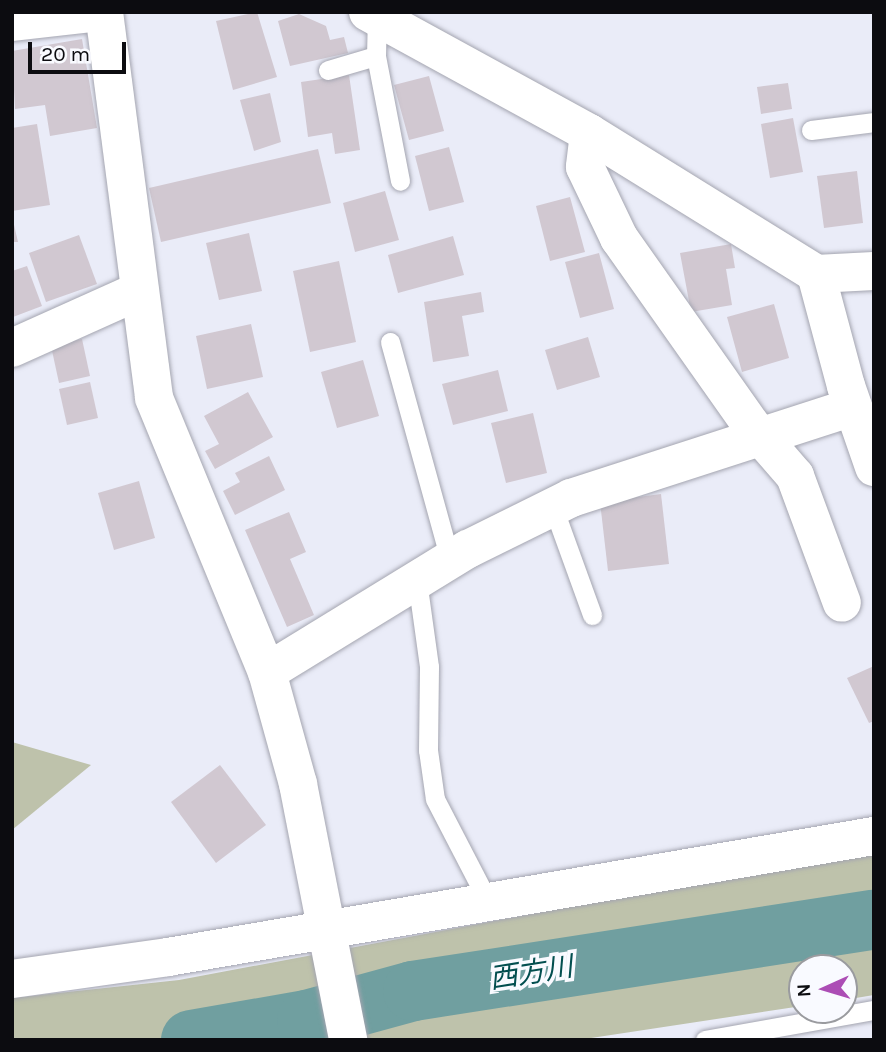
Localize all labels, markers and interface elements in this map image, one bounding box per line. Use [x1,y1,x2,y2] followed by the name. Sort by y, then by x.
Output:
[32,28,130,72] scale bar
[41,42,90,66] text: 20 m
[487,950,575,996] water label: 西方川
[788,954,858,1024] north arrow
[793,983,815,998] text: N

